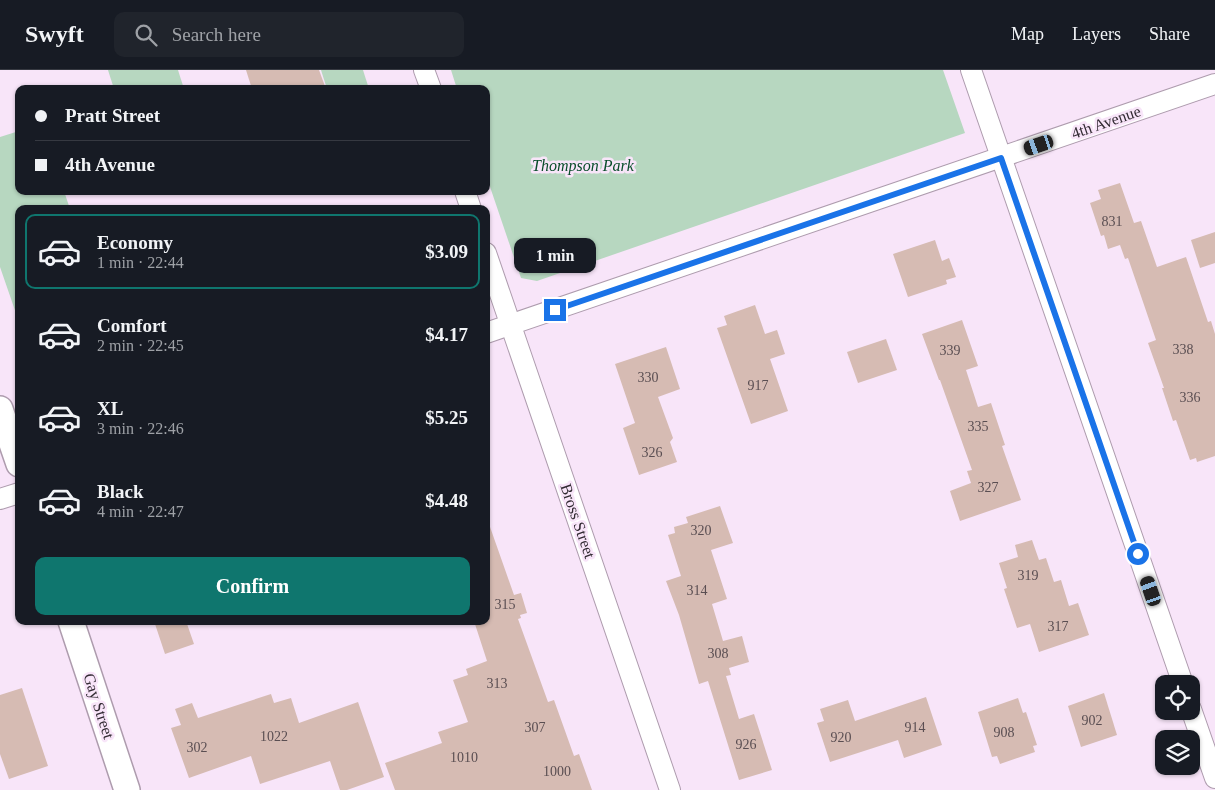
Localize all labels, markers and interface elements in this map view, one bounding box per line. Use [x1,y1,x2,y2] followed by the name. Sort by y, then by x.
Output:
[114,12,464,57] search box
[25,21,84,47] text: Swyft
[132,21,160,49] icon: search
[172,24,261,45] text: Search here
[1011,24,1044,44] text: Map
[1072,24,1121,44] text: Layers
[1149,24,1190,44] text: Share
[1069,102,1143,142] street label: 4th Avenue
[65,105,160,126] text: Pratt Street
[1022,133,1055,157] car
[65,154,155,175] text: 4th Avenue
[532,157,635,175] park label: Thompson Park
[1102,214,1123,229] house number: 831
[37,229,82,274] icon: car
[97,232,173,253] text: Economy
[514,238,596,272] callout: 1 min
[425,241,468,262] text: $3.09
[536,247,574,264] text: 1 min
[97,254,184,271] text: 1 min · 22:44
[544,299,566,321] route end
[37,312,82,357] icon: car
[97,315,167,336] text: Comfort
[425,324,468,345] text: $4.17
[97,337,184,354] text: 2 min · 22:45
[1173,342,1194,357] house number: 338
[940,343,961,358] house number: 339
[638,370,659,385] house number: 330
[748,378,769,393] house number: 917
[1180,390,1201,405] house number: 336
[37,395,82,440] icon: car
[97,398,123,419] text: XL
[425,407,468,428] text: $5.25
[968,419,989,434] house number: 335
[97,420,184,437] text: 3 min · 22:46
[642,445,663,460] house number: 326
[37,478,82,523] icon: car
[978,480,999,495] house number: 327
[97,481,143,502] text: Black
[557,481,599,561] street label: Bross Street
[425,490,468,511] text: $4.48
[97,503,184,520] text: 4 min · 22:47
[691,523,712,538] house number: 320
[1127,543,1149,565] route start
[35,557,470,615] button: Confirm
[1018,568,1039,583] house number: 319
[1139,574,1162,608] car
[687,583,708,598] house number: 314
[495,597,516,612] house number: 315
[1048,619,1069,634] house number: 317
[708,646,729,661] house number: 308
[79,671,118,742] street label: Gay Street
[1155,675,1200,775] map controls
[1155,675,1200,720] button: locate
[487,676,508,691] house number: 313
[1082,713,1103,728] house number: 902
[525,720,546,735] house number: 307
[905,720,926,735] house number: 914
[994,725,1015,740] house number: 908
[260,729,288,744] house number: 1022
[831,730,852,745] house number: 920
[1155,730,1200,775] button: layers
[736,737,757,752] house number: 926
[187,740,208,755] house number: 302
[450,750,478,765] house number: 1010
[543,764,571,779] house number: 1000

